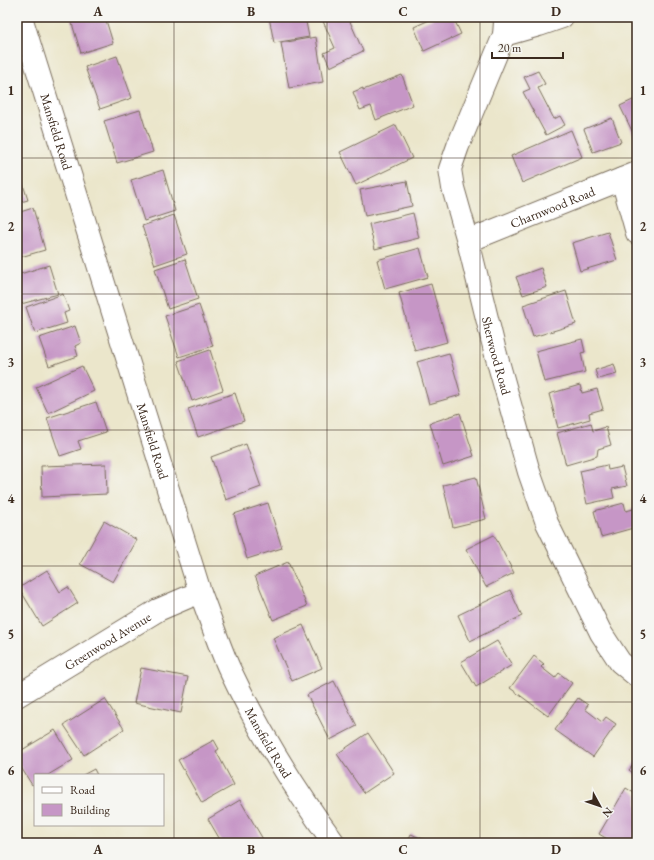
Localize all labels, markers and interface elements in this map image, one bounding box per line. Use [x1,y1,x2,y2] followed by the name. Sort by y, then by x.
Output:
[92,3,103,20] text: A
[247,3,255,20] text: B
[398,3,408,20] text: C
[551,3,561,20] text: D
[492,34,563,60] scale bar
[498,40,522,56] text: 20 m
[8,82,15,99] text: 1
[640,82,647,99] text: 1
[37,91,77,172] street label: Mansfield Road
[508,182,598,232] street label: Charnwood Road
[8,218,15,235] text: 2
[640,218,647,235] text: 2
[478,315,515,397] street label: Sherwood Road
[8,354,15,371] text: 3
[640,354,647,371] text: 3
[133,401,173,482] street label: Mansfield Road
[8,490,15,507] text: 4
[640,490,647,507] text: 4
[61,608,154,674] street label: Greenwood Avenue
[8,626,14,643] text: 5
[640,626,646,643] text: 5
[242,704,296,781] street label: Mansfield Road
[8,762,15,779] text: 6
[640,762,647,779] text: 6
[34,774,164,826] legend
[70,782,96,798] text: Road
[580,786,620,826] north arrow
[70,802,111,818] text: Building
[599,805,616,820] text: N
[92,841,103,858] text: A
[247,841,255,858] text: B
[398,841,408,858] text: C
[551,841,561,858] text: D

